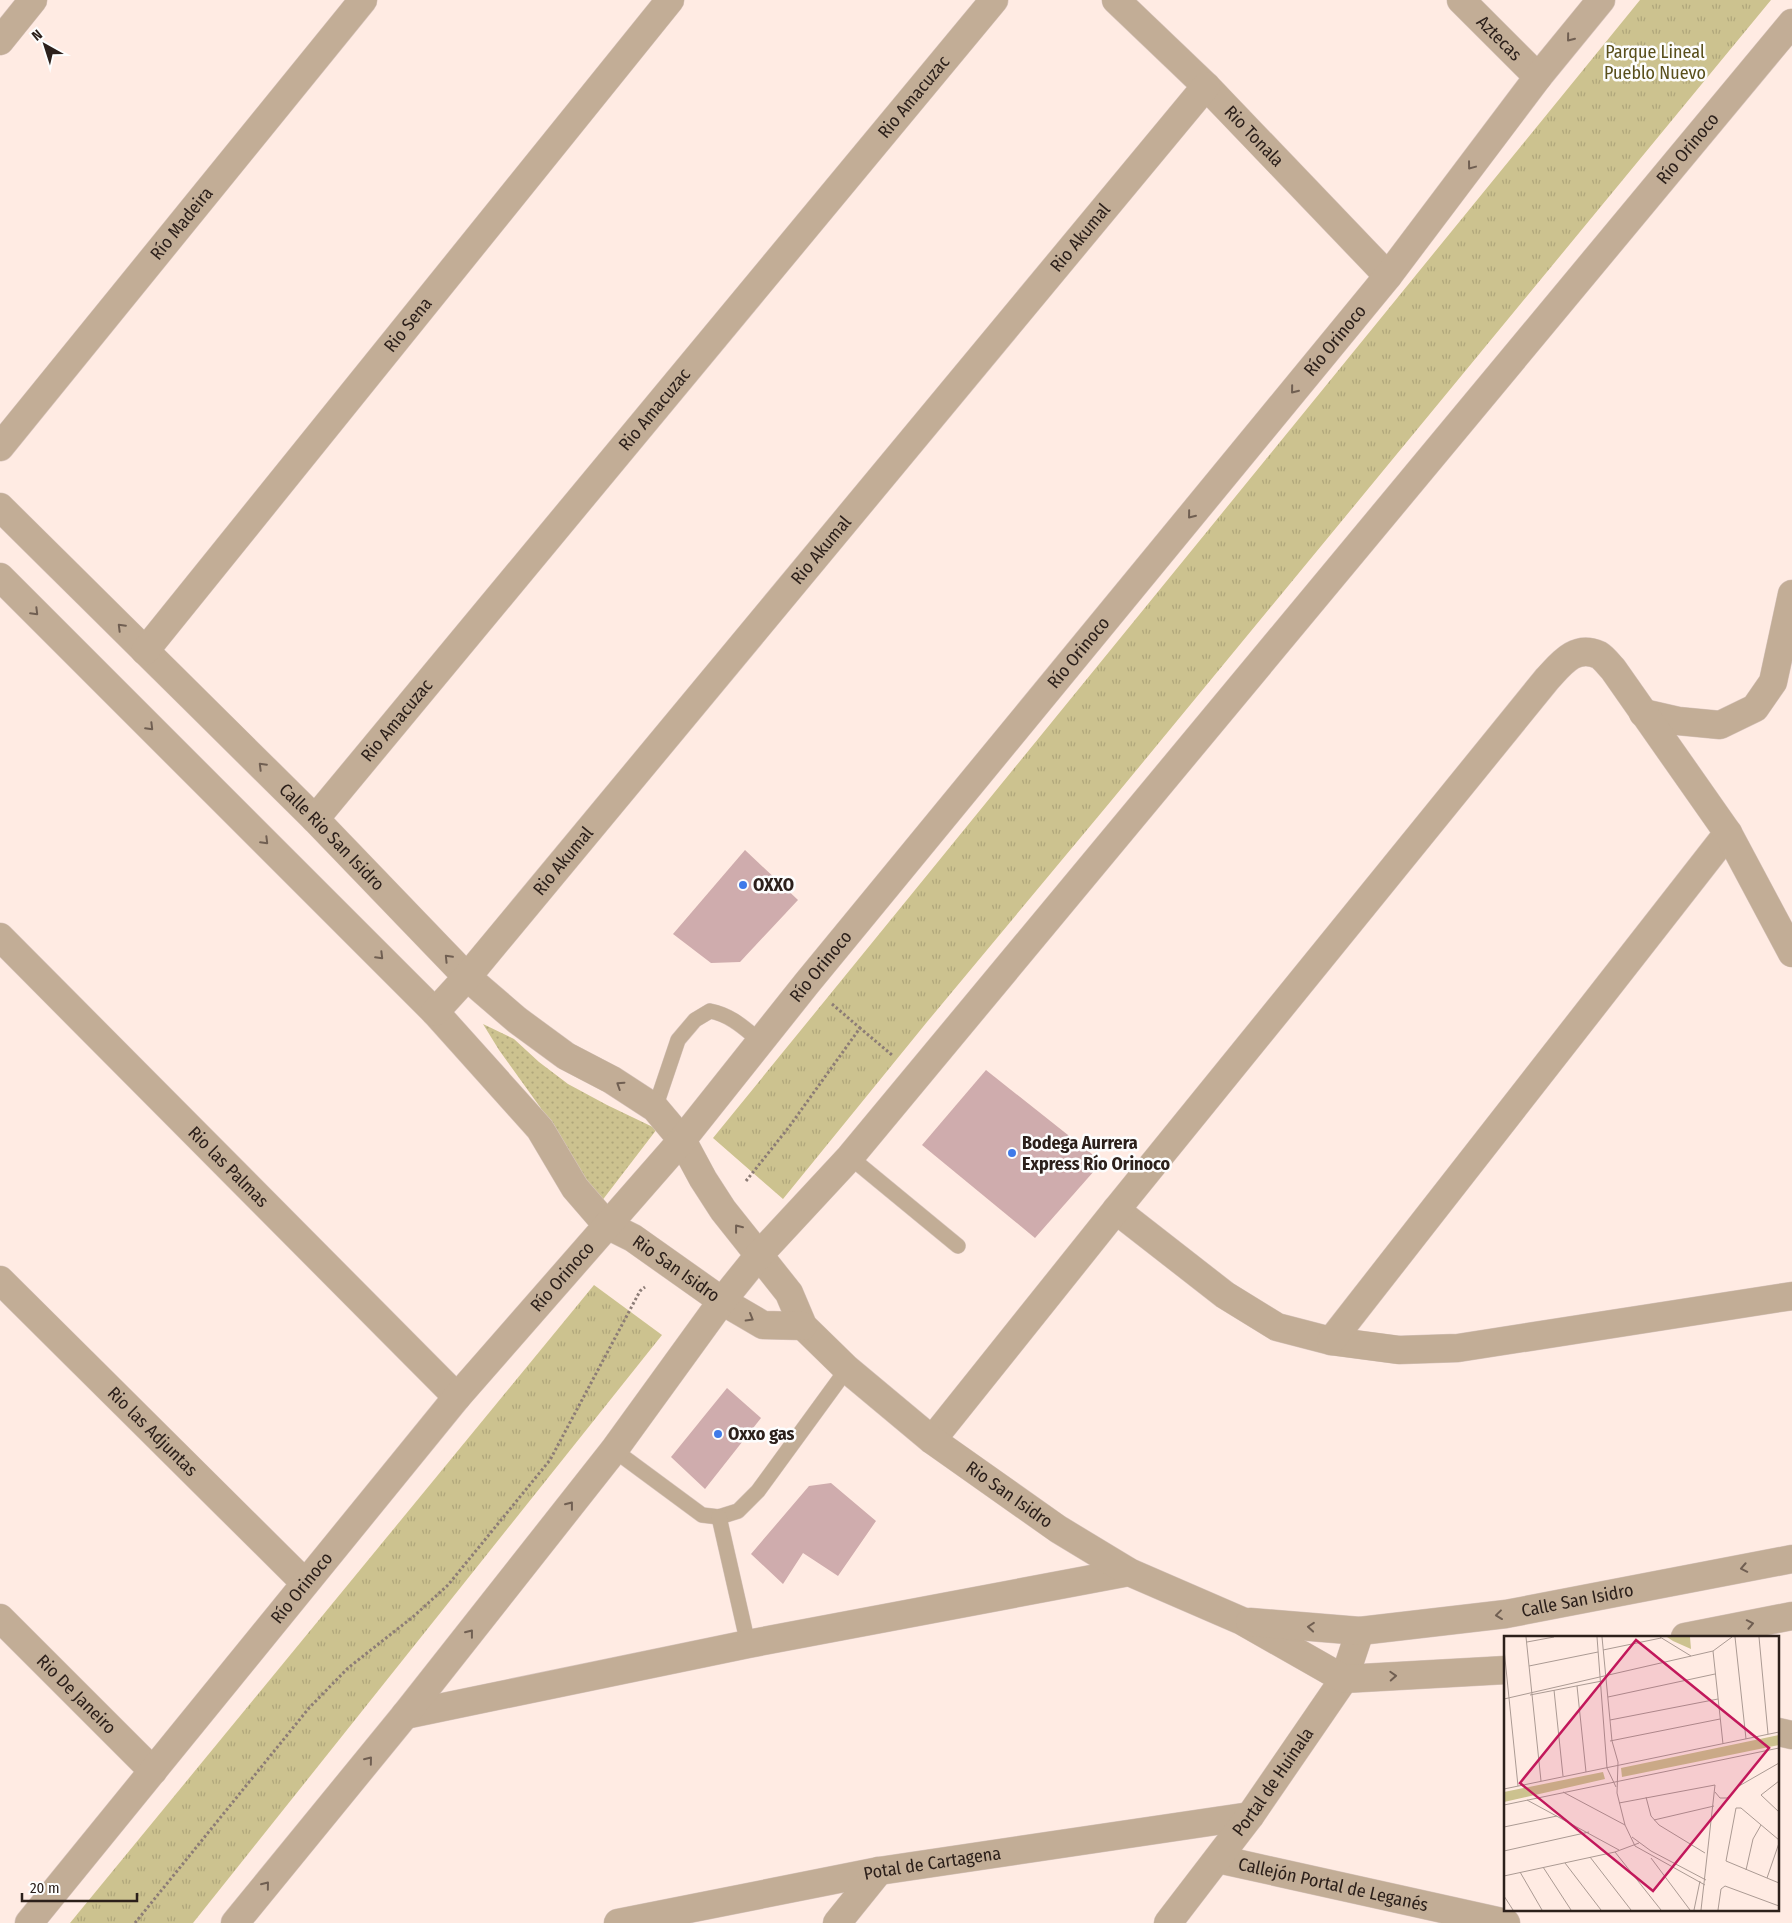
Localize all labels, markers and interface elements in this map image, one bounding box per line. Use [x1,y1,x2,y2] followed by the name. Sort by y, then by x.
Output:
[1472,11,1527,66] street label: Aztecas
[20,20,70,70] north arrow
[29,26,46,45] text: N
[1567,32,1576,41] one-way arrow
[1604,41,1706,84] park label: Parque Lineal Pueblo Nuevo
[873,51,954,143] street label: Rio Amacuzac
[1220,101,1289,172] street label: Rio Tonala
[1652,108,1724,189] street label: Río Orinoco
[1468,160,1476,169] one-way arrow
[145,182,218,264] street label: Río Madeira
[1045,199,1115,276] street label: Rio Akumal
[379,293,437,357] street label: Rio Sena
[1299,300,1371,381] street label: Río Orinoco
[614,363,695,455] street label: Rio Amacuzac
[1291,384,1300,393] one-way arrow
[1188,509,1197,518] one-way arrow
[786,511,856,589] street label: Rio Akumal
[29,606,38,615] one-way arrow
[1043,612,1114,693] street label: Río Orinoco
[118,624,127,633] one-way arrow
[356,674,437,766] street label: Rio Amacuzac
[144,721,153,730] one-way arrow
[258,763,267,772] one-way arrow
[274,779,389,895] street label: Calle Rio San Isidro
[528,822,598,900] street label: Rio Akumal
[259,836,268,845] one-way arrow
[753,874,794,896] place label: OXXO
[737,879,749,891] marker: OXXO
[785,926,857,1007] street label: Río Orinoco
[374,950,383,959] one-way arrow
[445,954,454,963] one-way arrow
[616,1082,626,1091] one-way arrow
[183,1122,274,1212] street label: Rio las Palmas
[1022,1132,1171,1175] place label: Bodega Aurrera Express Río Orinoco
[1006,1147,1018,1159] marker: Bodega Aurrera Express Río Orinoco
[735,1225,743,1234] one-way arrow
[628,1230,724,1307] street label: Rio San Isidro
[526,1237,599,1316] street label: Río Orinoco
[745,1311,754,1321] one-way arrow
[103,1382,202,1481] street label: Rio las Adjuntas
[728,1423,795,1445] place label: Oxxo gas
[712,1428,724,1440] marker: Oxxo gas
[962,1456,1057,1533] street label: Rio San Isidro
[565,1502,573,1511] one-way arrow
[266,1548,337,1628] street label: Río Orinoco
[1740,1562,1749,1573] one-way arrow
[1520,1579,1635,1622] street label: Calle San Isidro
[1494,1609,1502,1620] one-way arrow
[1746,1619,1755,1630] one-way arrow
[1307,1622,1315,1633] one-way arrow
[464,1629,473,1638] one-way arrow
[1504,1636,1780,1910] inset map
[32,1650,121,1739] street label: Rio De Janeiro
[1389,1671,1397,1682] one-way arrow
[1228,1723,1319,1841] street label: Portal de Huinala
[363,1756,372,1765] one-way arrow
[862,1842,1003,1885] street label: Potal de Cartagena
[1236,1853,1431,1916] street label: Callejón Portal de Leganés
[22,1870,138,1902] scale bar
[30,1879,60,1897] text: 20 m
[260,1882,269,1891] one-way arrow

